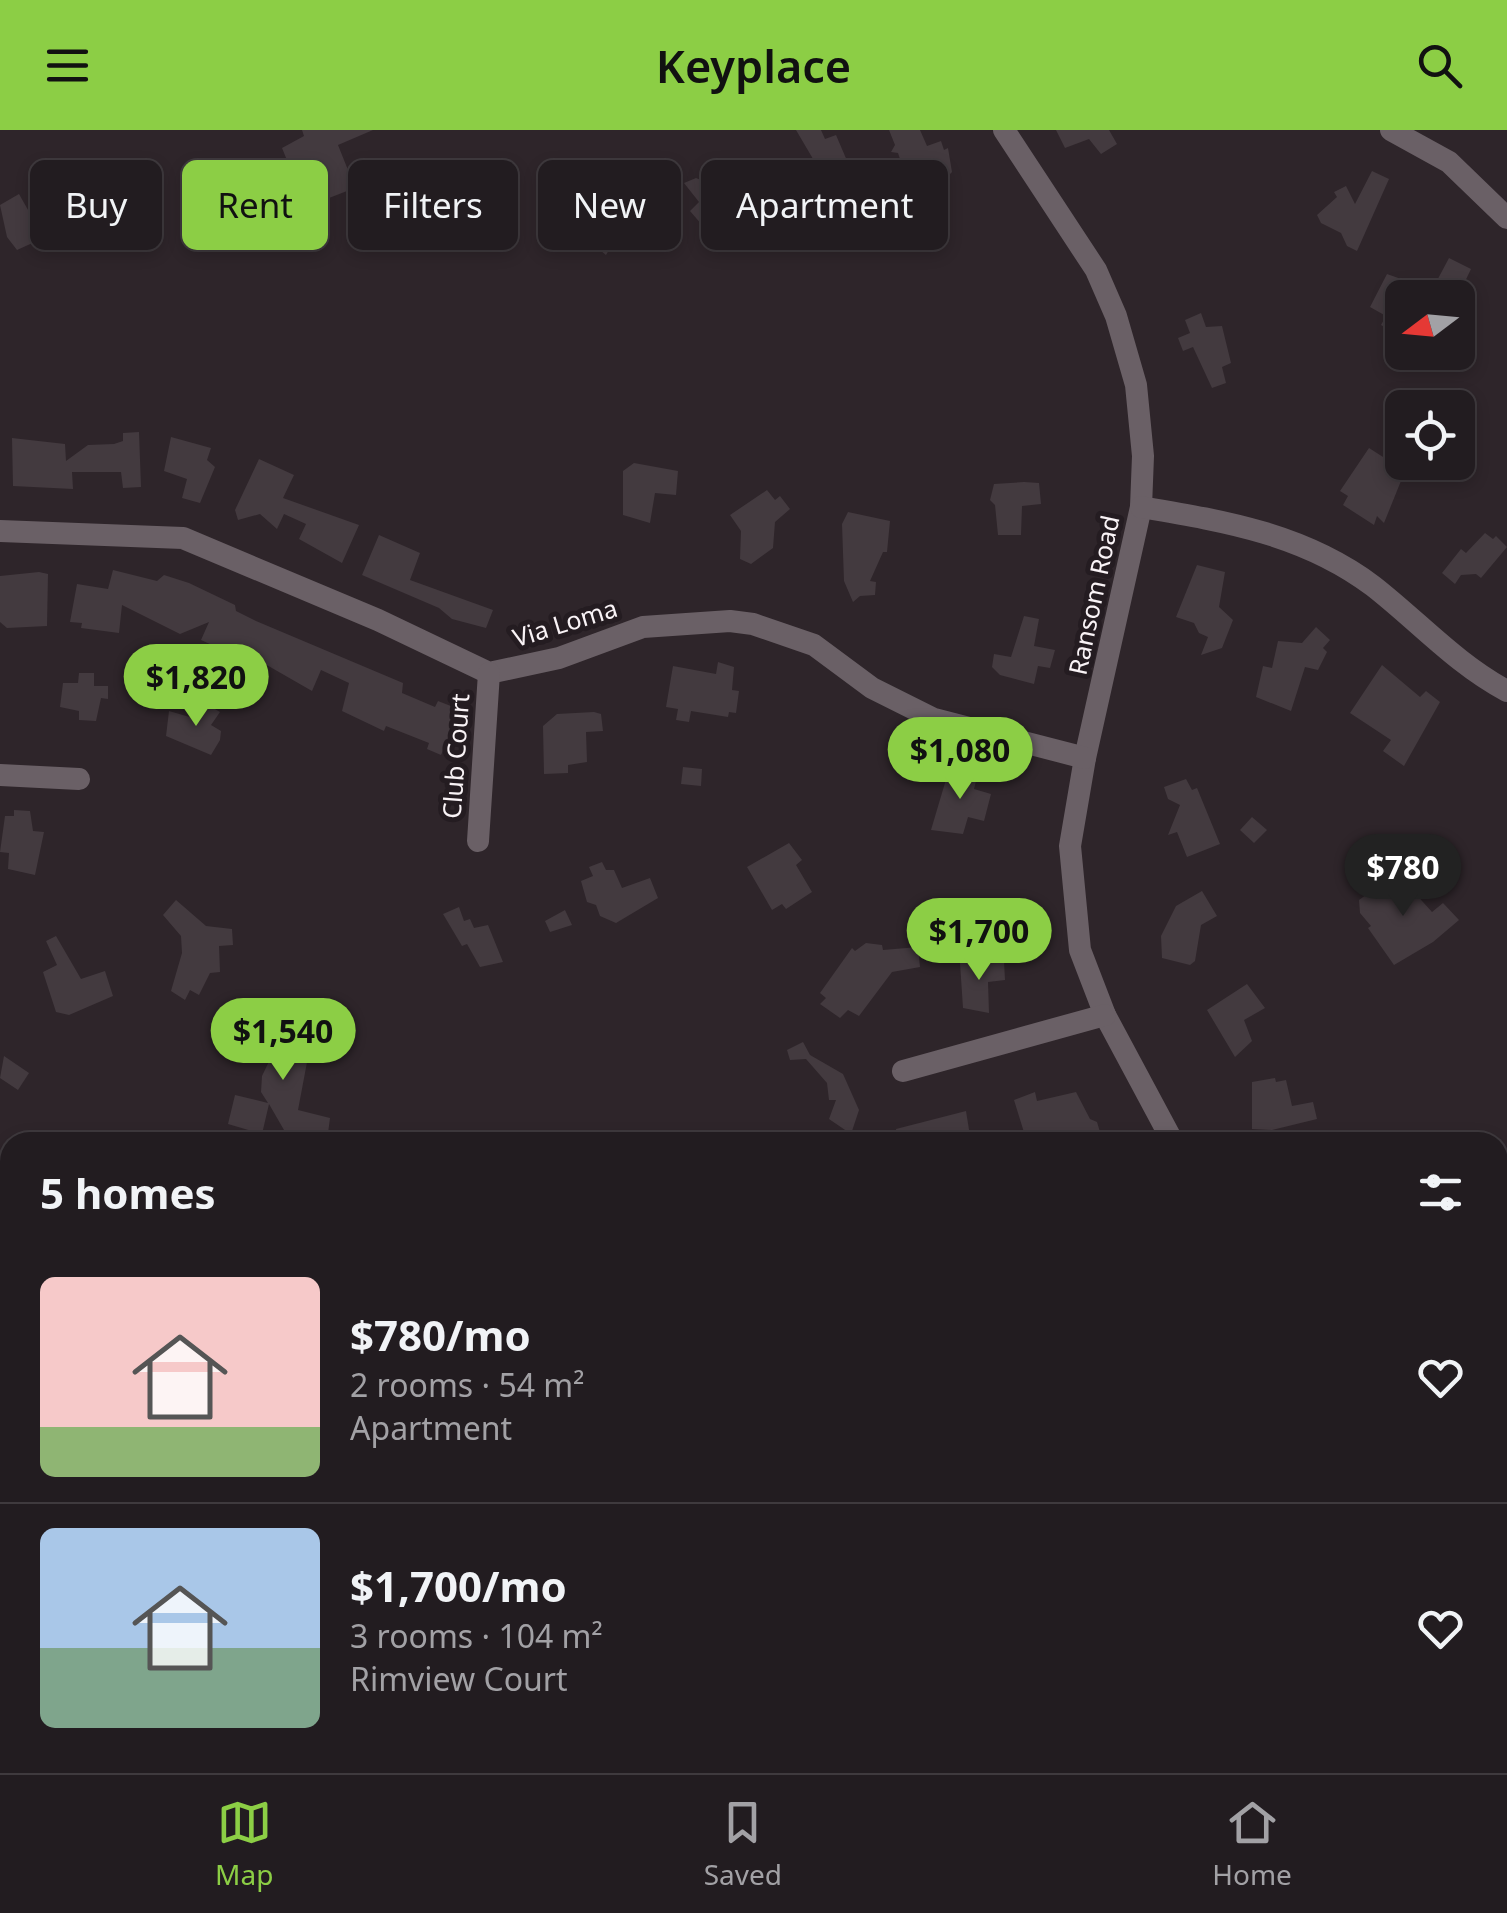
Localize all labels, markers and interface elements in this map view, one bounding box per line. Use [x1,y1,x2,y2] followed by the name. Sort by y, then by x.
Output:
[656,35,851,96] text: Keyplace
[40,38,95,93] icon: menu
[1412,38,1467,93] icon: search
[30,160,162,250] chip: Buy
[182,160,328,250] chip: Rent
[348,160,518,250] chip: Filters
[538,160,681,250] chip: New
[701,160,948,250] chip: Apartment
[1385,280,1475,370] north arrow
[1385,280,1475,480] map controls
[1385,390,1475,480] button: locate
[1060,512,1126,678] street label: Ransom Road
[508,590,621,654] street label: Via Loma
[115,644,277,729] pin: $1,820
[146,655,246,698] text: $1,820
[434,692,476,820] street label: Club Court
[879,717,1041,802] pin: $1,080
[910,728,1010,771] text: $1,080
[1344,834,1462,919] pin: $780
[1366,845,1440,888] text: $780
[898,898,1060,983] pin: $1,700
[929,909,1029,952] text: $1,700
[202,998,364,1083] pin: $1,540
[233,1009,333,1052] text: $1,540
[40,1164,216,1221] text: 5 homes
[1413,1165,1468,1220] icon: filters
[350,1306,531,1363] text: $780/mo
[120,1317,240,1437] icon: home
[1413,1350,1468,1405] icon: heart
[350,1363,584,1406] text: 2 rooms · 54 m²
[350,1406,512,1449] text: Apartment
[350,1557,567,1614] text: $1,700/mo
[120,1568,240,1688] icon: home
[1413,1601,1468,1656] icon: heart
[350,1614,603,1657] text: 3 rooms · 104 m²
[350,1657,568,1700] text: Rimview Court
[215,1795,273,1893] tab: Map
[704,1795,782,1893] tab: Saved
[1212,1795,1292,1893] tab: Home

